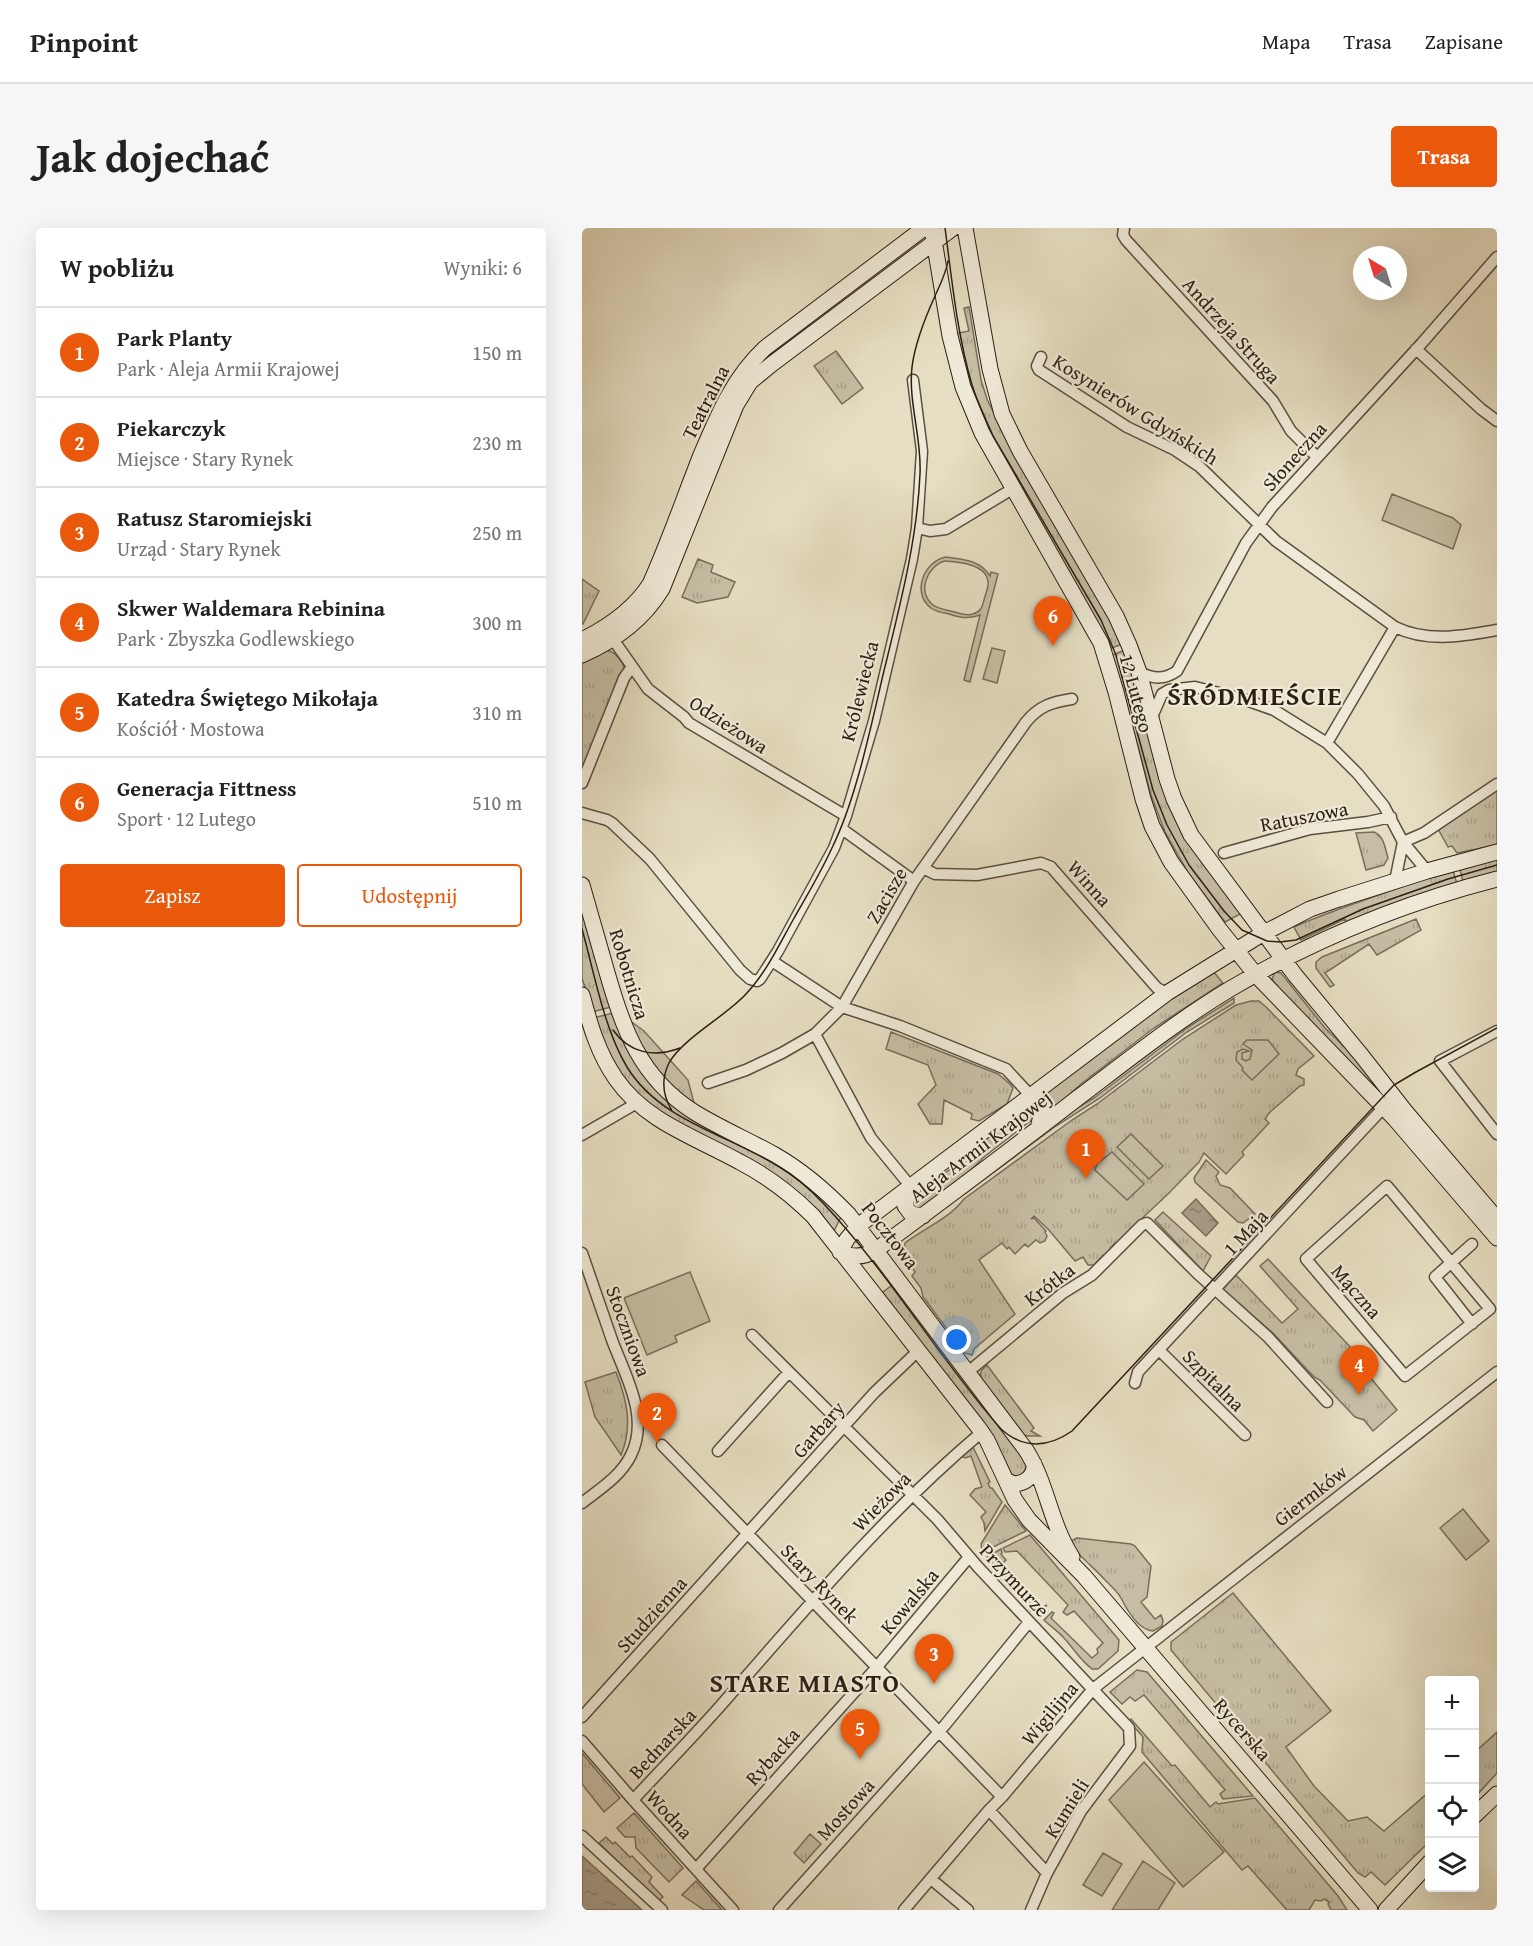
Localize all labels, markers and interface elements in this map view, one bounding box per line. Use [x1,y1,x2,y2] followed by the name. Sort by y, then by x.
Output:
[30,21,138,62] text: Pinpoint
[1262,26,1310,57] text: Mapa
[1343,26,1392,57] text: Trasa
[1425,26,1503,57] text: Zapisane
[36,126,269,187] text: Jak dojechać
[1391,126,1497,187] button: Trasa
[1353,246,1407,300] north arrow
[60,248,174,287] text: W pobliżu
[444,253,522,282] text: Wyniki: 6
[1176,270,1288,390] street label: Andrzeja Struga
[117,322,232,354] text: Park Planty
[74,338,85,367] text: 1
[472,338,522,367] text: 150 m
[1048,346,1224,472] street label: Kosynierów Gdyńskich
[117,354,340,383] text: Park · Aleja Armii Krajowej
[674,359,736,444] street label: Teatralna
[117,412,225,444] text: Piekarczyk
[1255,414,1333,497] street label: Słoneczna
[74,428,85,457] text: 2
[472,428,522,457] text: 230 m
[117,444,293,473] text: Miejsce · Stary Rynek
[117,502,312,534] text: Ratusz Staromiejski
[74,518,85,547] text: 3
[472,518,522,547] text: 250 m
[117,534,281,563] text: Urząd · Stary Rynek
[117,592,385,624] text: Skwer Waldemara Rebinina
[1034,596,1072,646] pin: 6
[74,608,85,637] text: 4
[472,608,522,637] text: 300 m
[117,624,354,653] text: Park · Zbyszka Godlewskiego
[833,637,886,744] street label: Królewiecka
[1113,650,1161,736] street label: 12 Lutego
[1167,676,1343,715] district label: ŚRÓDMIEŚCIE
[117,682,378,714] text: Katedra Świętego Mikołaja
[684,688,774,761] street label: Odzieżowa
[74,698,85,727] text: 5
[472,698,522,727] text: 310 m
[117,714,265,743] text: Kościół · Mostowa
[117,772,297,804] text: Generacja Fittness
[74,788,85,817] text: 6
[472,788,522,817] text: 510 m
[1258,793,1351,839] street label: Ratuszowa
[117,804,256,833] text: Sport · 12 Lutego
[1061,853,1119,913] street label: Winna
[858,861,914,929] street label: Zacisze
[60,864,285,927] button: Zapisz
[297,864,522,927] button: Udostępnij
[602,925,658,1023] street label: Robotnicza
[903,1083,1057,1209] street label: Aleja Armii Krajowej
[1066,1130,1106,1179] pin: 1
[855,1195,927,1275] street label: Pocztowa
[1216,1202,1275,1262] street label: 1 Maja
[1018,1255,1081,1313] street label: Krótka
[1325,1257,1389,1325] street label: Mączna
[599,1282,659,1381] street label: Stoczniowa
[942,1325,971,1354] your location
[1176,1342,1252,1418] street label: Szpitalna
[1340,1346,1378,1395] pin: 4
[638,1394,676,1443] pin: 2
[785,1394,851,1464] street label: Garbary
[1267,1457,1353,1533] street label: Giermków
[845,1464,918,1538] street label: Wieżowa
[774,1537,866,1630] street label: Stary Rynek
[973,1537,1057,1623] street label: Przymurze
[873,1561,946,1640] street label: Kowalska
[609,1569,694,1659] street label: Studzienna
[914,1634,954,1684] pin: 3
[710,1663,900,1702] district label: STARE MIASTO
[1014,1674,1085,1751] street label: Wigilijna
[1425,1676,1479,1892] map controls
[1425,1676,1479,1730] button: +
[1207,1691,1279,1767] street label: Rycerska
[621,1701,703,1785] street label: Bednarska
[840,1710,880,1759] pin: 5
[738,1720,806,1792] street label: Rybacka
[1425,1730,1479,1784] button: −
[809,1771,881,1847] street label: Mostowa
[1036,1772,1096,1843] street label: Kumieli
[640,1783,700,1846] street label: Wodna
[1425,1784,1479,1838] button: locate
[1425,1838,1479,1892] button: layers

